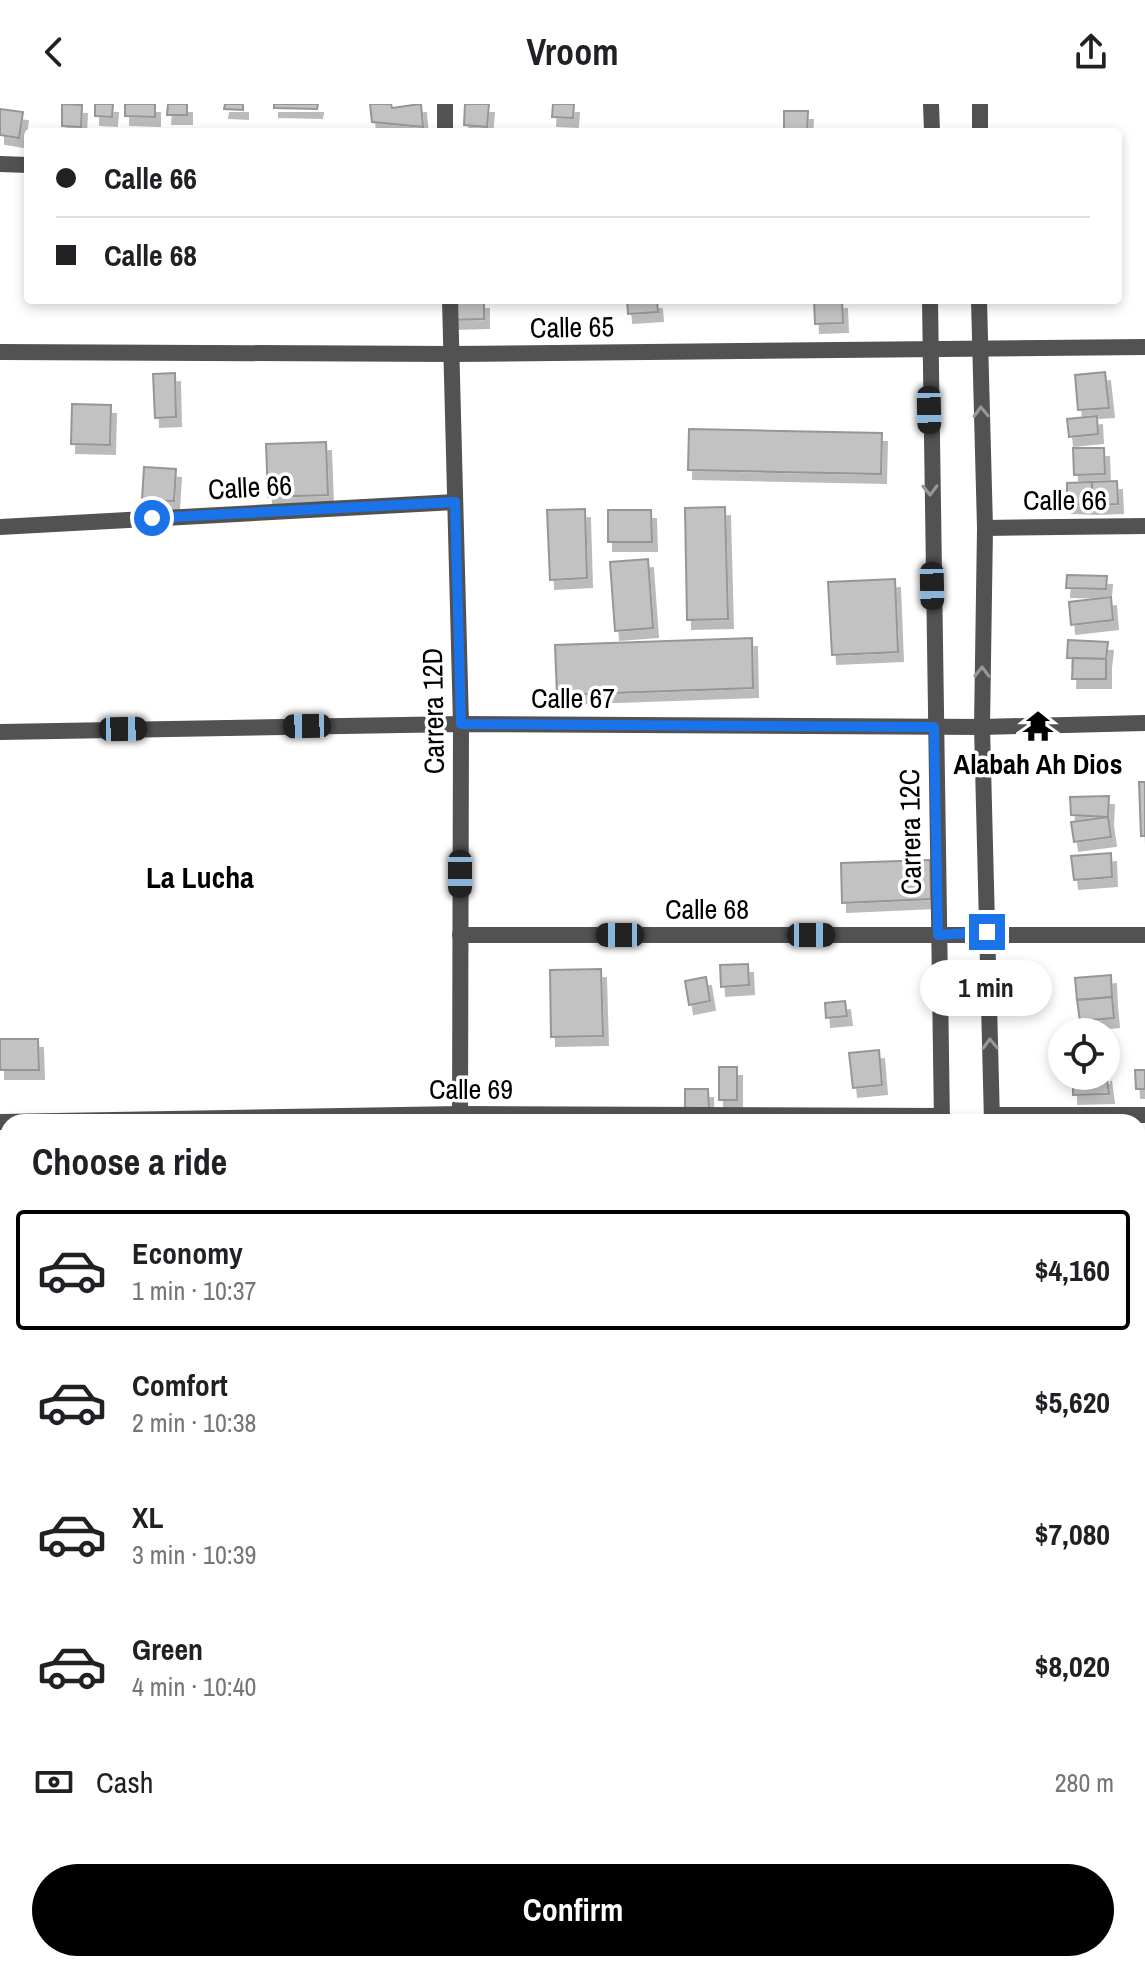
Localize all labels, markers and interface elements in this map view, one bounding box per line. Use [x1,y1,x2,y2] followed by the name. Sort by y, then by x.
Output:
[527,28,618,76] text: Vroom
[32,30,76,74] icon: back
[1069,30,1113,74] icon: share
[104,158,197,198] text: Calle 66
[104,235,197,275] text: Calle 68
[530,307,614,347] street label: Calle 65
[917,386,941,434] car
[973,405,990,418] one-way arrow
[207,466,293,508] street label: Calle 66
[1023,481,1107,519] street label: Calle 66
[922,484,939,497] one-way arrow
[134,500,170,536] route start
[920,562,944,610] car
[413,648,453,774] street label: Carrera 12D
[974,665,991,678] one-way arrow
[531,679,615,717] street label: Calle 67
[1021,709,1055,743] temple icon: Alabah Ah Dios
[283,714,331,738] car
[99,717,147,741] car
[954,745,1122,783] place label: Alabah Ah Dios
[890,769,930,895] street label: Carrera 12C
[448,850,472,898] car
[146,857,254,897] district label: La Lucha
[665,890,749,928] street label: Calle 68
[969,914,1005,950] route end
[596,923,644,947] car
[787,923,835,947] car
[921,960,1053,1016] callout: 1 min
[958,970,1014,1005] text: 1 min
[1048,1018,1120,1090] map controls
[1048,1018,1120,1090] button: locate
[982,1037,999,1050] one-way arrow
[429,1070,513,1108] street label: Calle 69
[32,1138,227,1186] text: Choose a ride
[132,1233,243,1273] text: Economy
[36,1234,108,1306] icon: car
[1035,1250,1110,1290] text: $4,160
[132,1273,256,1308] text: 1 min · 10:37
[132,1365,228,1405] text: Comfort
[36,1366,108,1438] icon: car
[1035,1382,1110,1422] text: $5,620
[132,1405,256,1440] text: 2 min · 10:38
[132,1497,163,1537] text: XL
[36,1498,108,1570] icon: car
[1035,1514,1110,1554] text: $7,080
[132,1537,256,1572] text: 3 min · 10:39
[132,1629,203,1669] text: Green
[36,1630,108,1702] icon: car
[1035,1646,1110,1686] text: $8,020
[132,1669,256,1704] text: 4 min · 10:40
[32,1760,76,1804] icon: cash
[96,1762,153,1802] text: Cash
[1055,1765,1114,1800] text: 280 m
[32,1864,1114,1956] button: Confirm

